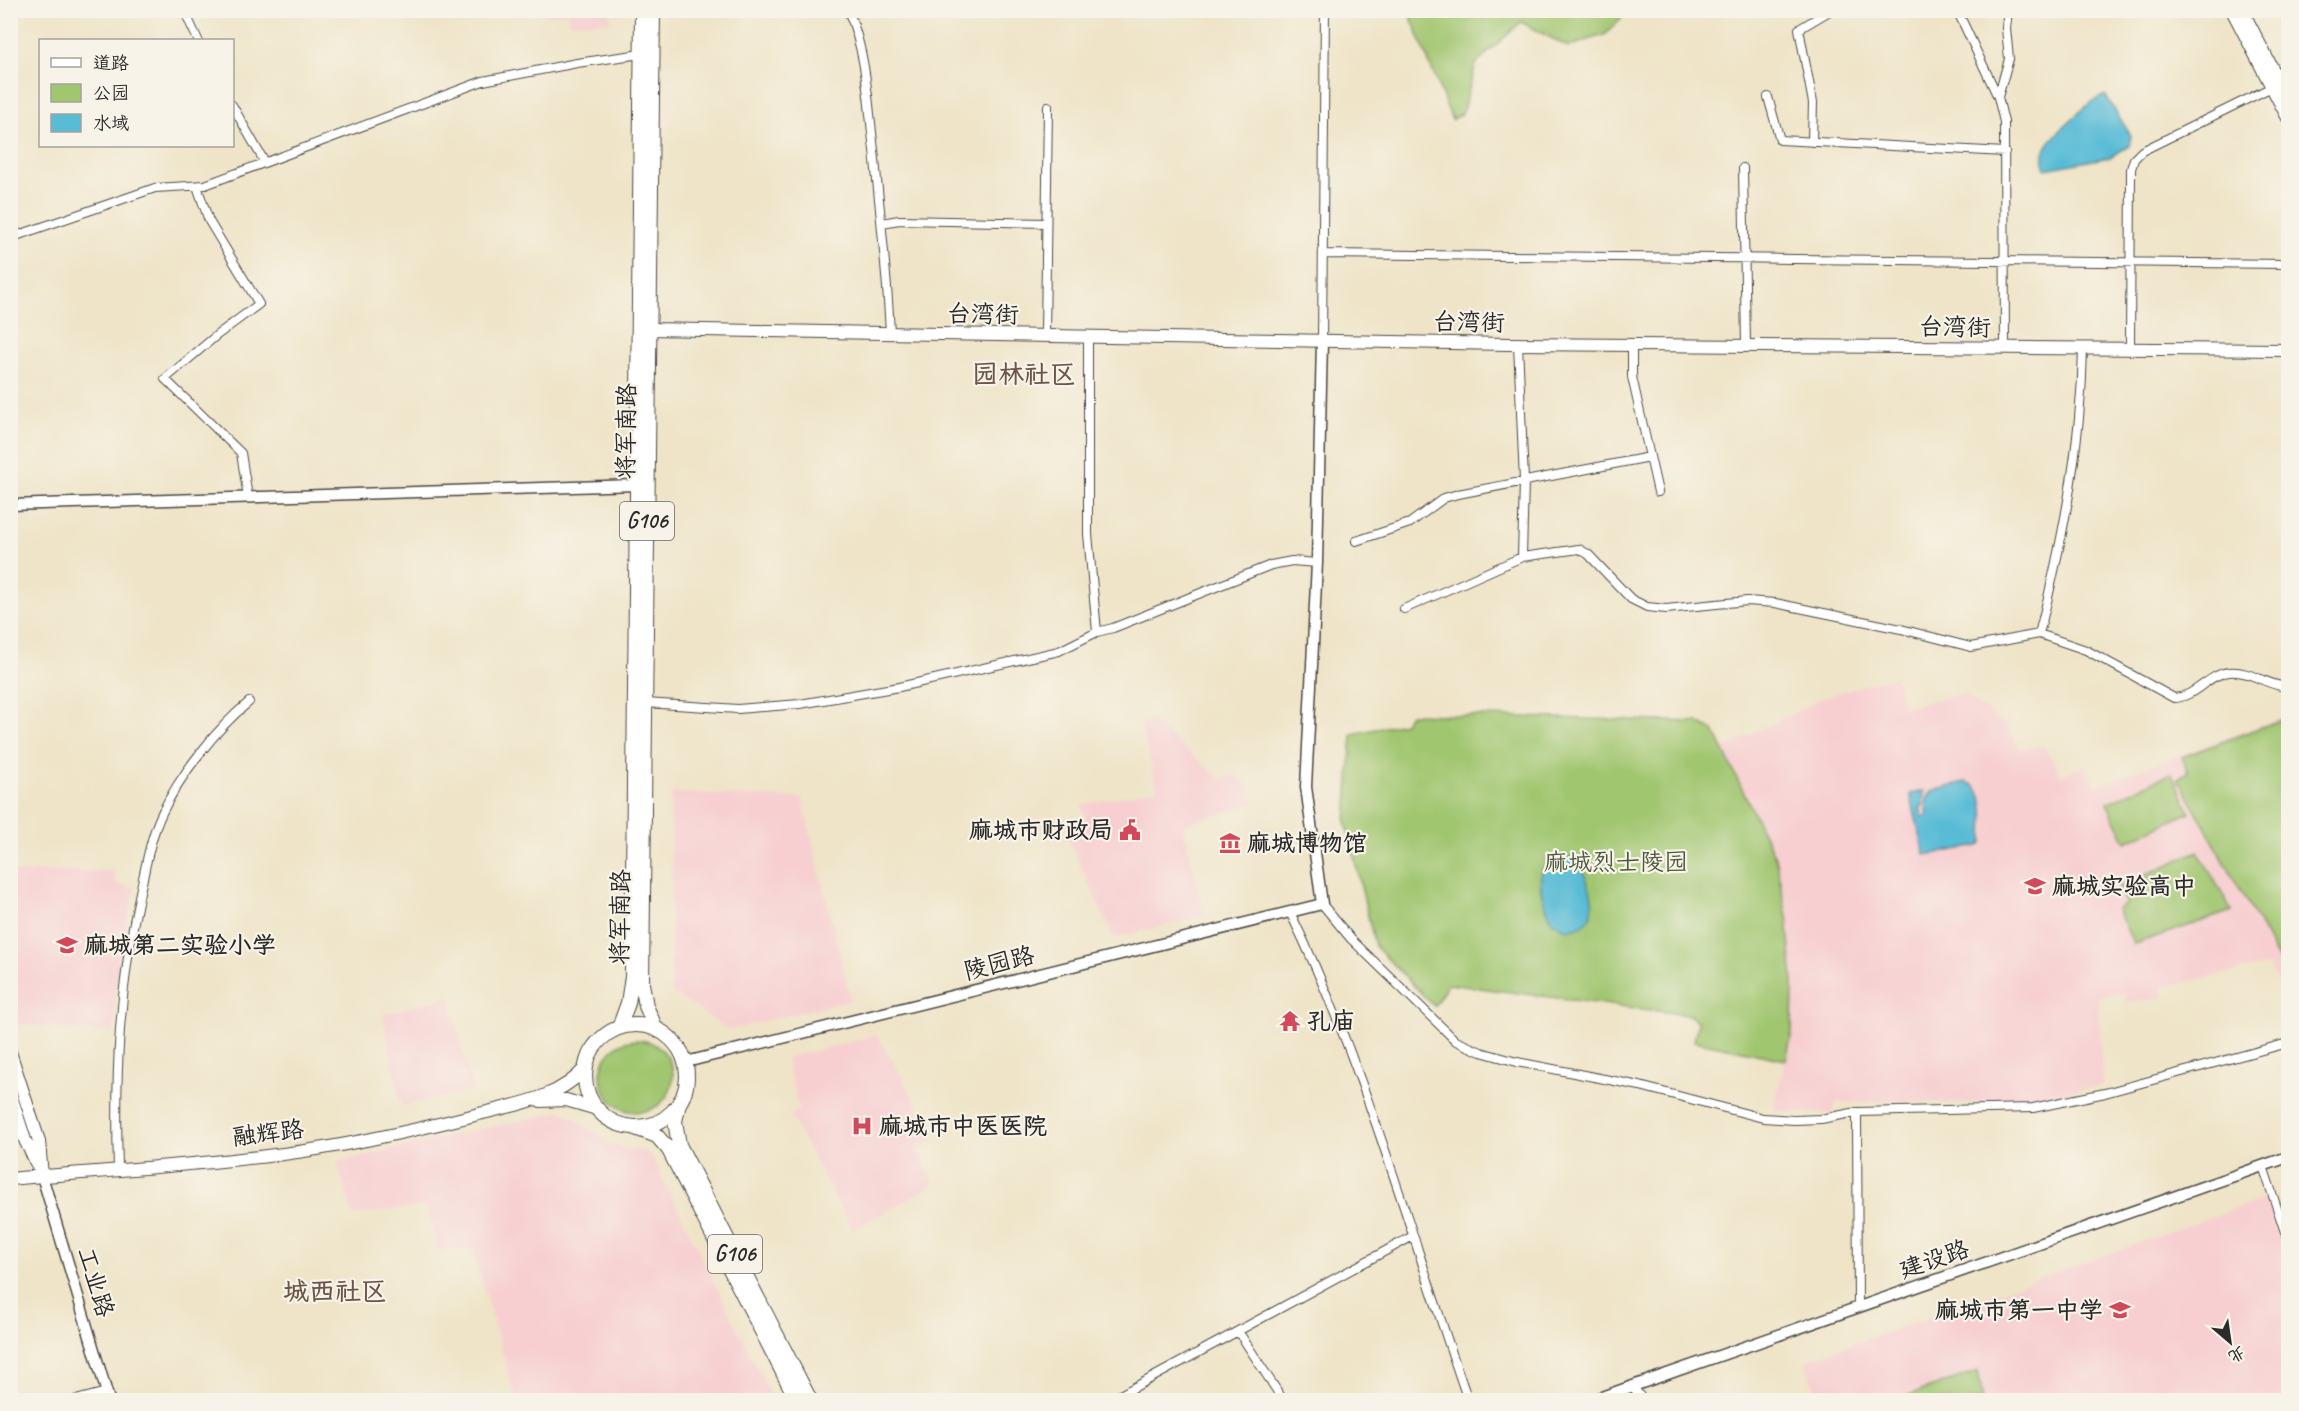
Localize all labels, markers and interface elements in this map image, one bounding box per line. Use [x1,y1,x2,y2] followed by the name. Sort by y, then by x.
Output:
[39,39,234,147] legend
[93,52,129,74] text: 道路
[93,82,129,104] text: 公园
[93,112,129,134] text: 水域
[947,298,1019,330] street label: 台湾街
[1433,306,1505,338] street label: 台湾街
[1919,311,1991,343] street label: 台湾街
[972,358,1076,391] district label: 园林社区
[610,383,642,479] street label: 将军南路
[620,502,674,540] road number: G106
[969,815,1113,845] place label: 麻城市财政局
[1118,818,1142,842] public building icon: 麻城市财政局
[1247,828,1367,858] place label: 麻城博物馆
[1218,831,1242,855] museum icon: 麻城博物馆
[1544,847,1688,877] park label: 麻城烈士陵园
[604,869,636,965] street label: 将军南路
[2052,871,2196,901] place label: 麻城实验高中
[2023,874,2047,898] school or university icon: 麻城实验高中
[84,930,276,960] place label: 麻城第二实验小学
[55,933,79,957] school or university icon: 麻城第二实验小学
[960,940,1038,986] street label: 陵园路
[1307,1006,1355,1036] place label: 孔庙
[1278,1009,1302,1033] temple icon: 孔庙
[879,1111,1047,1141] place label: 麻城市中医医院
[230,1114,306,1152] street label: 融辉路
[850,1114,874,1138] hospital icon: 麻城市中医医院
[1895,1233,1973,1285] street label: 建设路
[708,1235,762,1273] road number: G106
[71,1243,121,1321] street label: 工业路
[283,1275,387,1308] district label: 城西社区
[1935,1295,2103,1325] place label: 麻城市第一中学
[2108,1298,2132,1322] school or university icon: 麻城市第一中学
[2200,1312,2260,1372] north arrow
[2225,1342,2249,1367] text: 北

